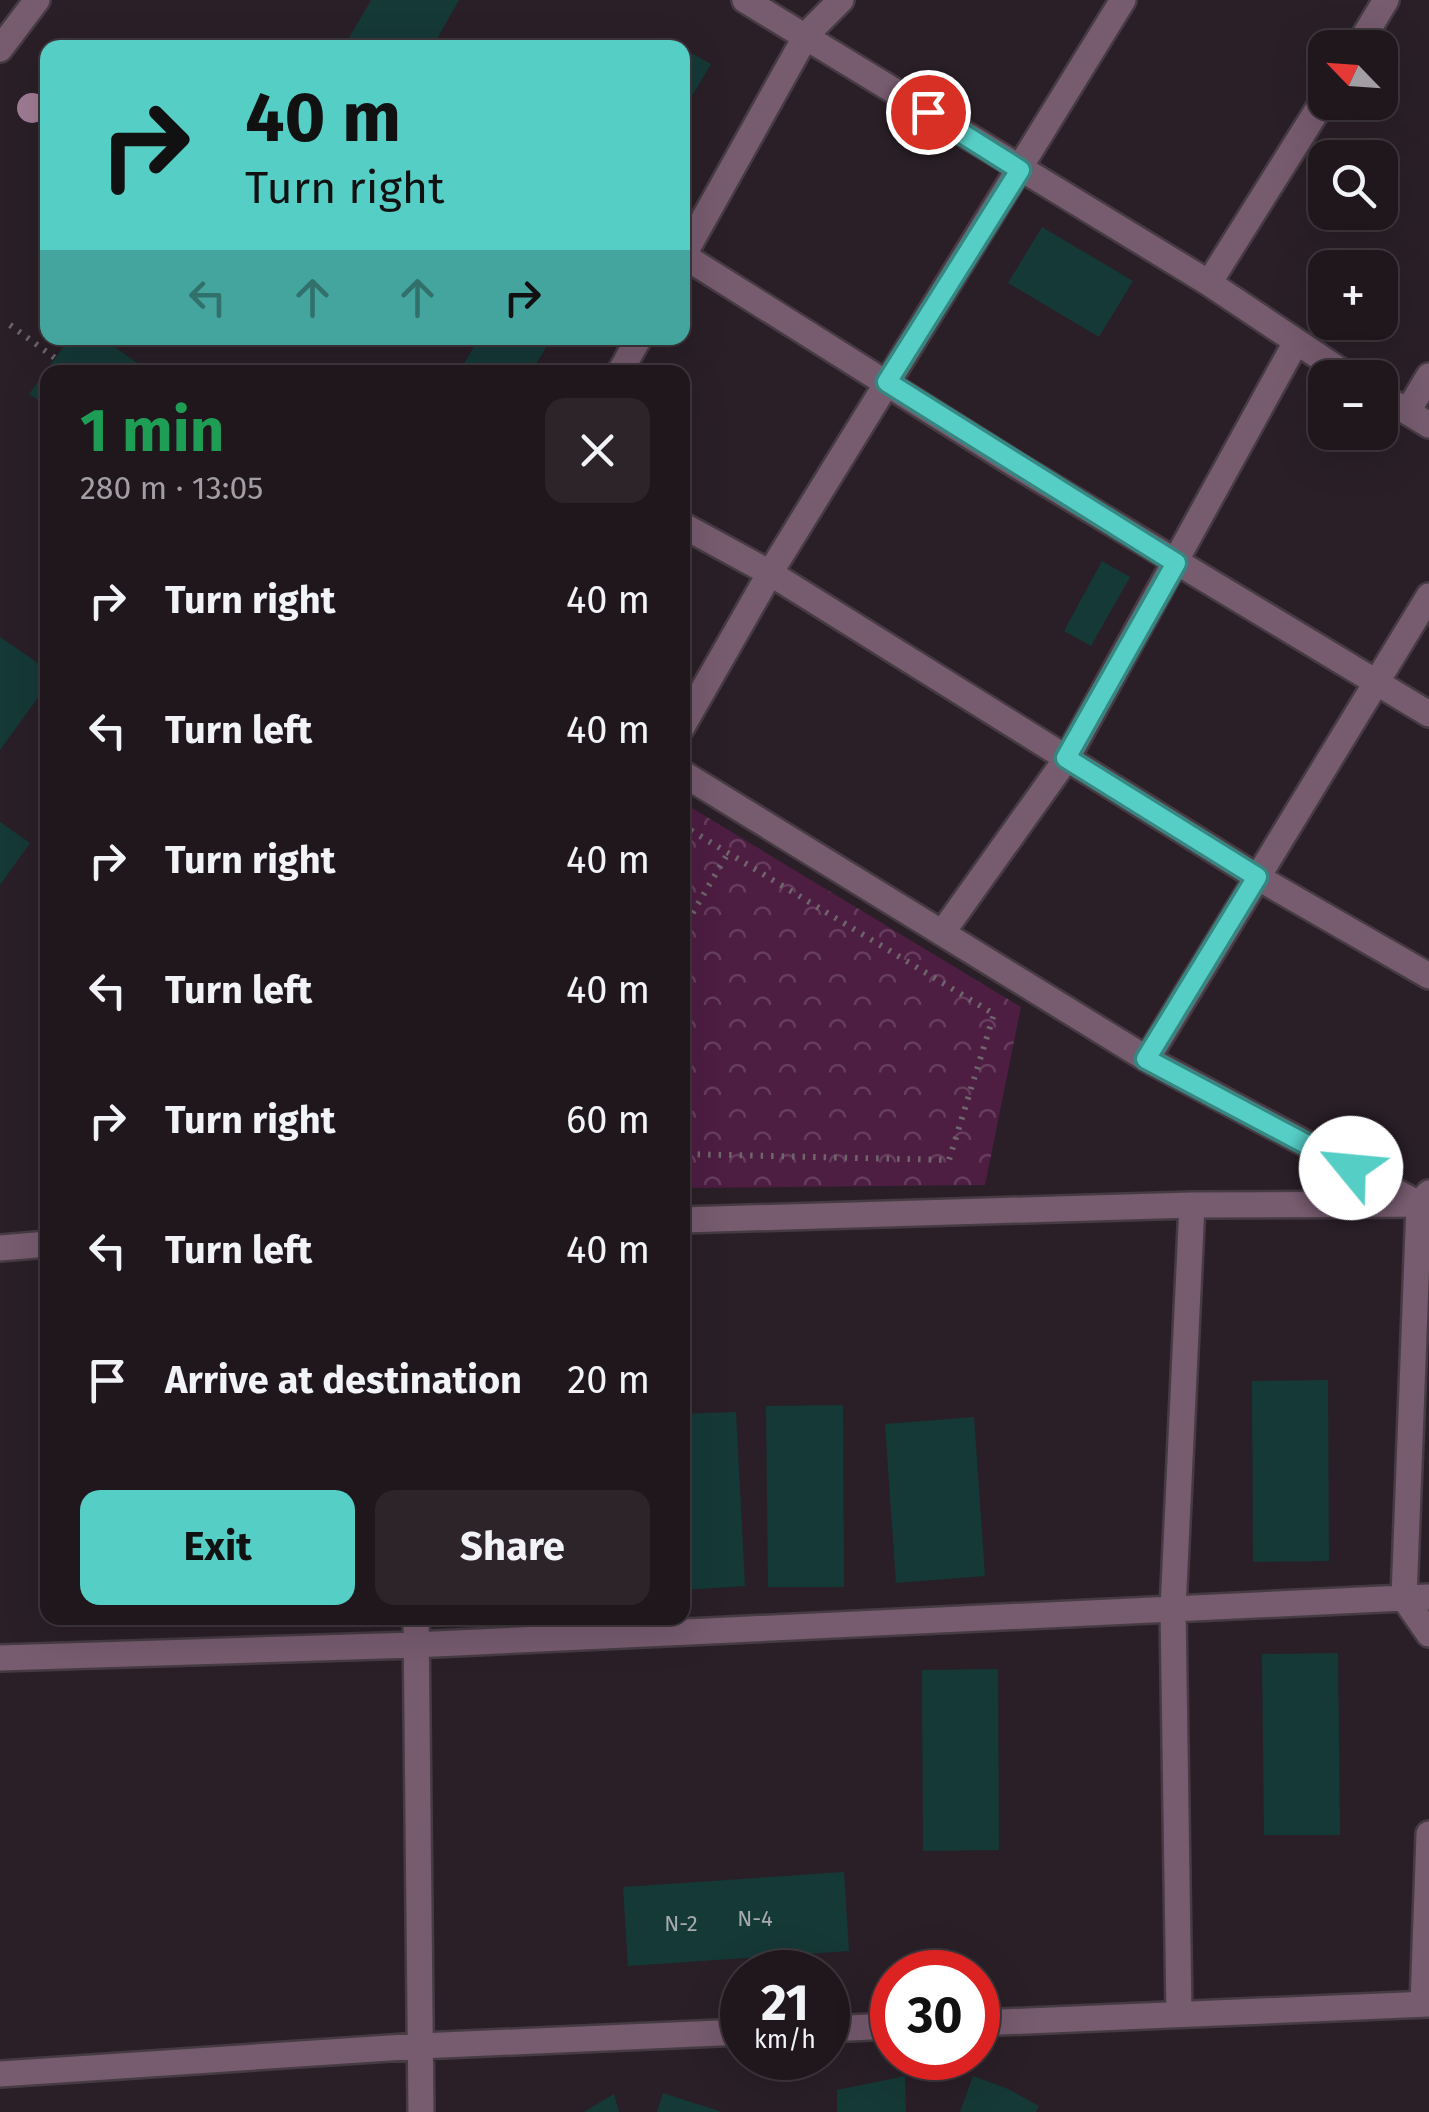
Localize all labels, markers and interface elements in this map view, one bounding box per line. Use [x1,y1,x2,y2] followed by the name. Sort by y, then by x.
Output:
[1308,30,1398,120] north arrow
[1308,30,1398,450] map controls
[886,70,971,155] pin
[245,76,401,160] text: 40 m
[80,80,210,210] icon: right
[901,85,956,140] icon: arrive
[1308,140,1398,230] button: search
[245,161,444,215] text: Turn right
[1308,250,1398,340] button: +
[180,270,235,325] icon: left
[285,270,340,325] icon: ahead
[390,270,445,325] icon: ahead
[495,270,550,325] icon: right
[1308,360,1398,450] button: −
[80,395,224,467] text: 1 min
[545,398,650,503] button: close
[80,469,263,507] text: 280 m · 13:05
[80,573,135,628] icon: right
[165,577,335,623] text: Turn right
[566,577,650,623] text: 40 m
[80,703,135,758] icon: left
[165,707,312,753] text: Turn left
[566,707,650,753] text: 40 m
[80,833,135,888] icon: right
[165,837,335,883] text: Turn right
[566,837,650,883] text: 40 m
[80,963,135,1018] icon: left
[165,967,312,1013] text: Turn left
[566,967,650,1013] text: 40 m
[80,1093,135,1148] icon: right
[165,1097,335,1143] text: Turn right
[566,1097,650,1143] text: 60 m
[1299,1116,1403,1220] position arrow
[80,1223,135,1278] icon: left
[165,1227,312,1273] text: Turn left
[566,1227,650,1273] text: 40 m
[80,1353,135,1408] icon: arrive
[165,1357,522,1403] text: Arrive at destination
[567,1357,650,1403] text: 20 m
[80,1490,355,1605] button: Exit
[375,1490,650,1605] button: Share
[737,1905,773,1932] house number: N-4
[664,1910,698,1937] house number: N-2
[870,1950,1000,2080] speed limit sign: 30
[761,1973,809,2033] text: 21
[754,2025,816,2055] text: km/h

